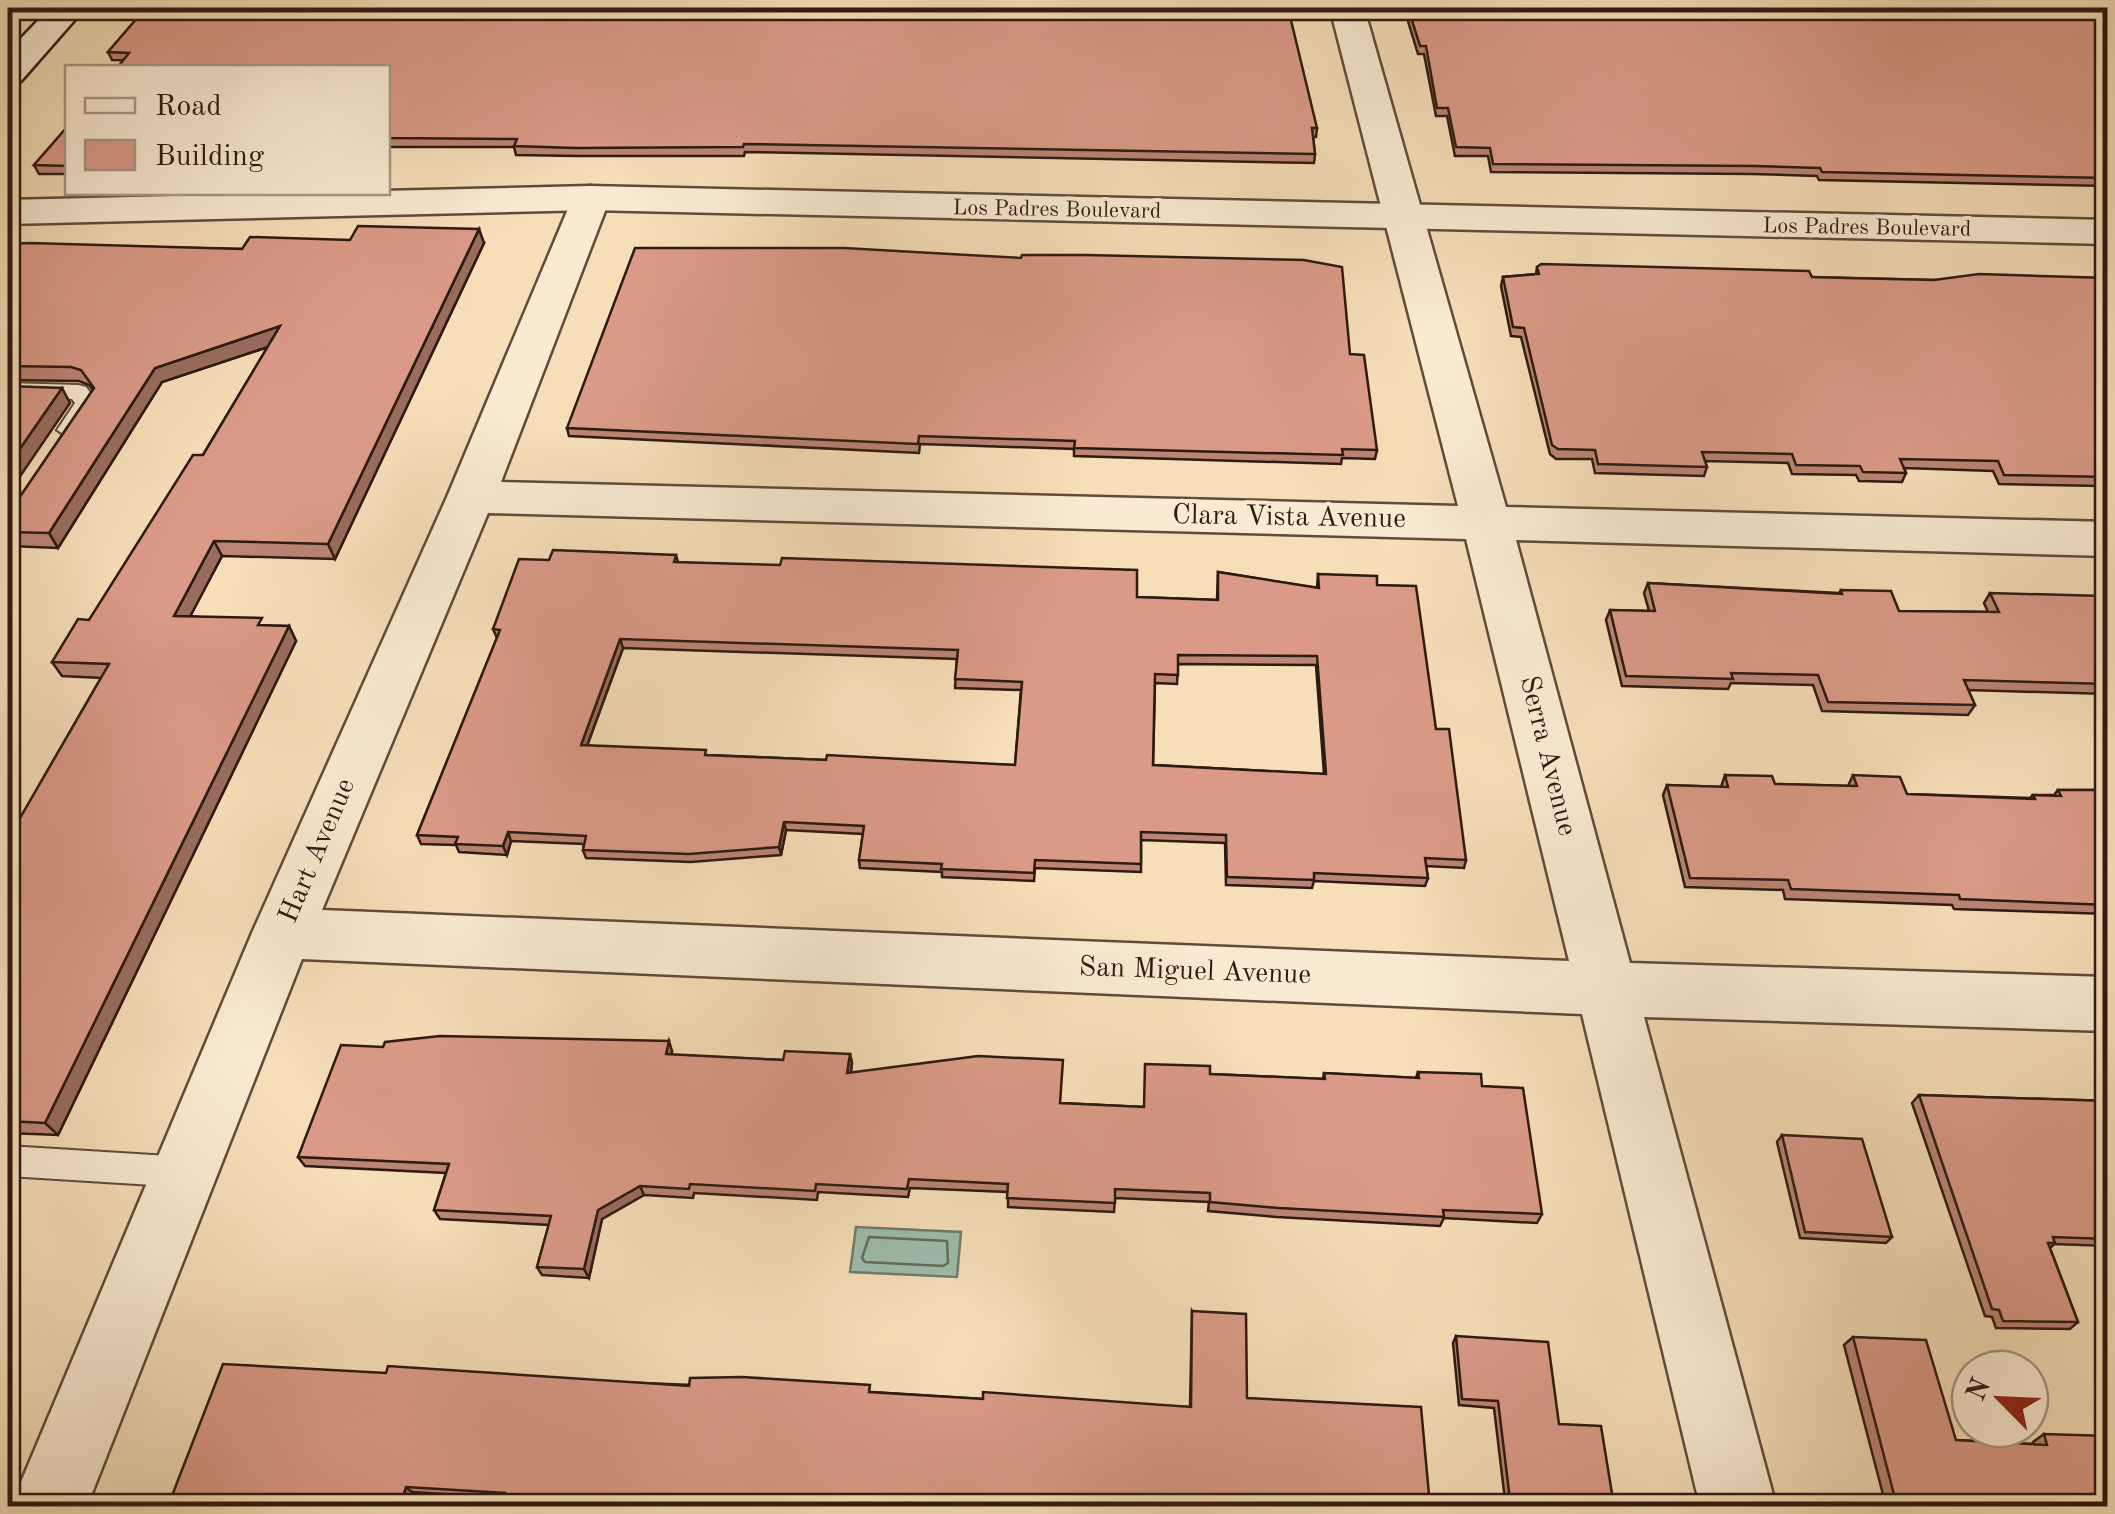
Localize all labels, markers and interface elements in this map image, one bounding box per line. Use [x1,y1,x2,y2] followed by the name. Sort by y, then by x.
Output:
[65,65,390,195] legend
[155,92,222,122] text: Road
[155,142,264,172] text: Building
[952,197,1162,223] street label: Los Padres Boulevard
[1762,215,1972,241] street label: Los Padres Boulevard
[1172,502,1406,534] street label: Clara Vista Avenue
[1514,673,1580,839] street label: Serra Avenue
[275,775,361,927] street label: Hart Avenue
[1078,954,1312,990] street label: San Miguel Avenue
[1950,1349,2050,1449] north arrow
[1963,1374,1997,1406] text: N

